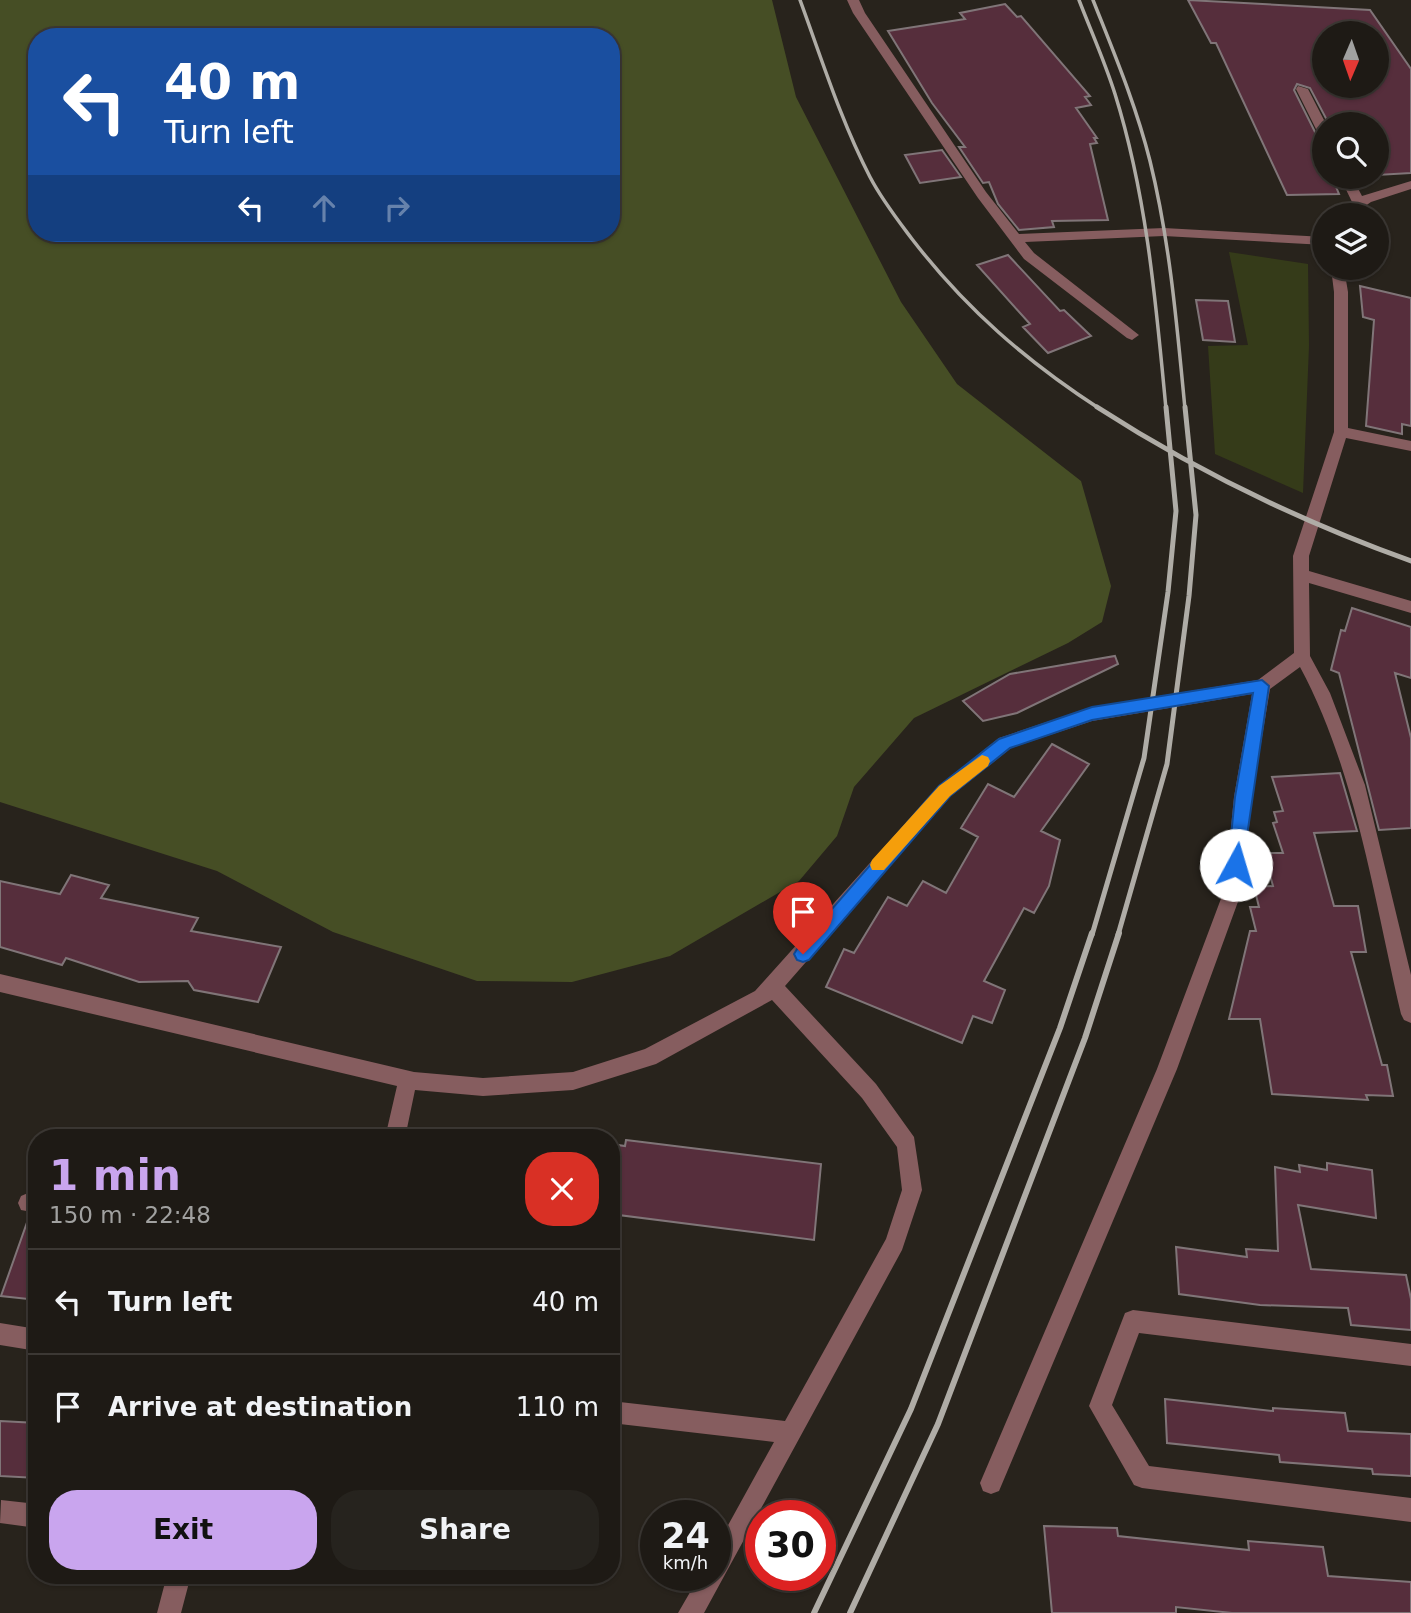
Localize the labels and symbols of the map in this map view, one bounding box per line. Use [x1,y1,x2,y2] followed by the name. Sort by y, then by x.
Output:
[1312,21,1390,98] north arrow
[1199,828,1273,902] position arrow
[773,882,833,954] pin
[745,1500,836,1591] speed limit sign: 30

